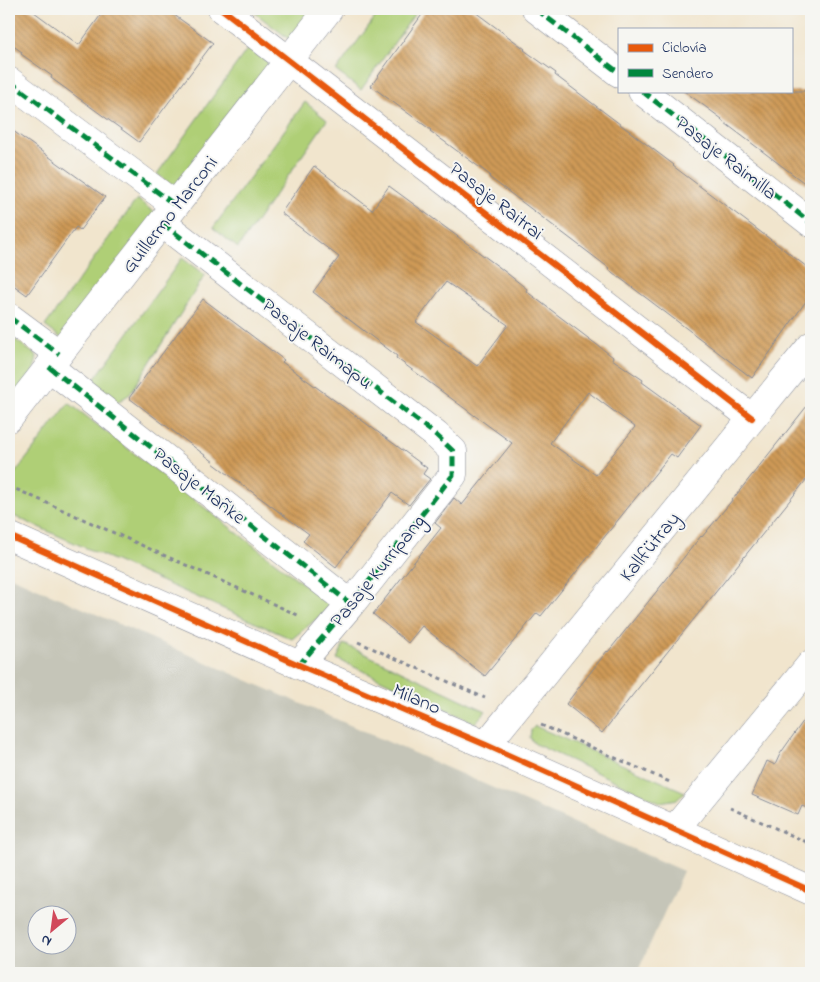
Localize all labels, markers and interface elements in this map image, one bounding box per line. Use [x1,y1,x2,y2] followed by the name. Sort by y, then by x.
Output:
[618,28,792,92] legend
[662,37,707,59] text: Ciclovía
[662,63,714,85] text: Sendero
[668,110,783,208] street label: Pasaje Raimilla
[116,151,226,280] street label: Guillermo Marconi
[442,156,549,248] street label: Pasaje Raitrai
[255,292,378,398] street label: Pasaje Raimapu
[146,441,251,532] street label: Pasaje Mañke
[614,506,688,589] street label: Kallfütray
[324,509,434,635] street label: Pasaje Kurripang
[387,677,445,723] street label: Milano
[28,904,78,954] north arrow
[37,929,56,952] text: N

